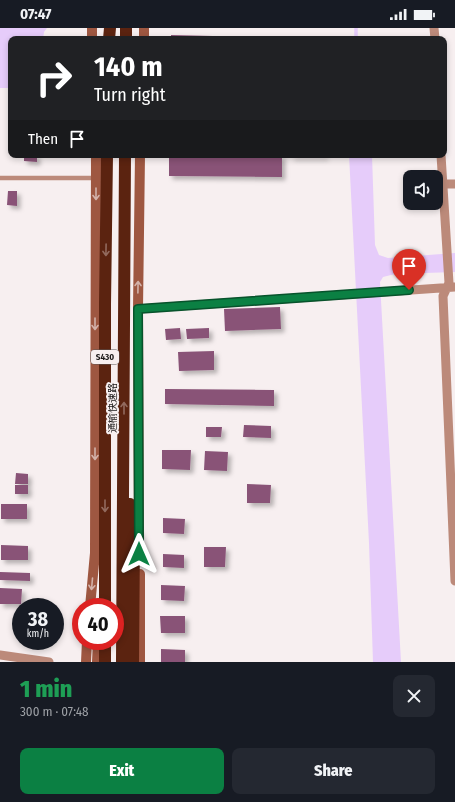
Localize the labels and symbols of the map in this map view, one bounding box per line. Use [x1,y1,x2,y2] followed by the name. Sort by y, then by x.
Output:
[92,187,100,200] one-way arrow
[102,243,109,256] one-way arrow
[392,249,426,290] pin
[134,281,142,294] one-way arrow
[91,317,99,330] one-way arrow
[91,350,119,364] road number: S430
[107,383,119,433] street label: 通榆快速路
[120,402,128,415] one-way arrow
[91,447,99,460] one-way arrow
[101,499,109,512] one-way arrow
[118,533,160,575] position arrow
[89,577,96,590] one-way arrow
[72,598,124,650] speed limit sign: 40

